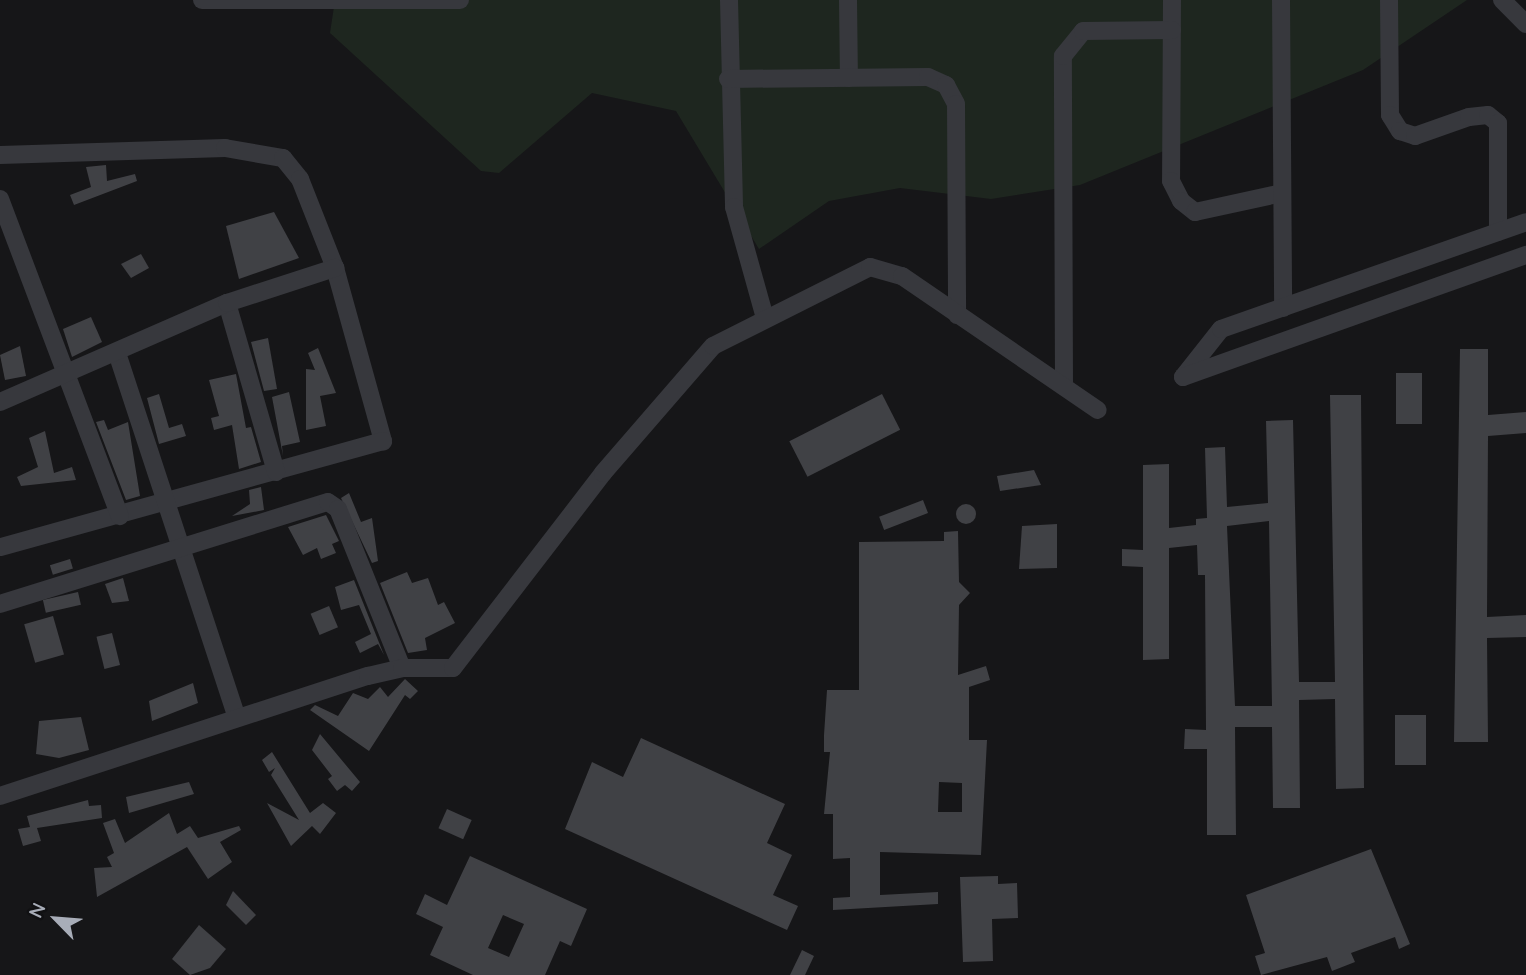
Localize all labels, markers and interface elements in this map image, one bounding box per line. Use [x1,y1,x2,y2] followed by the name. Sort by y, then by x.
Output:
[21,884,91,954] north arrow
[23,899,51,922] text: N

